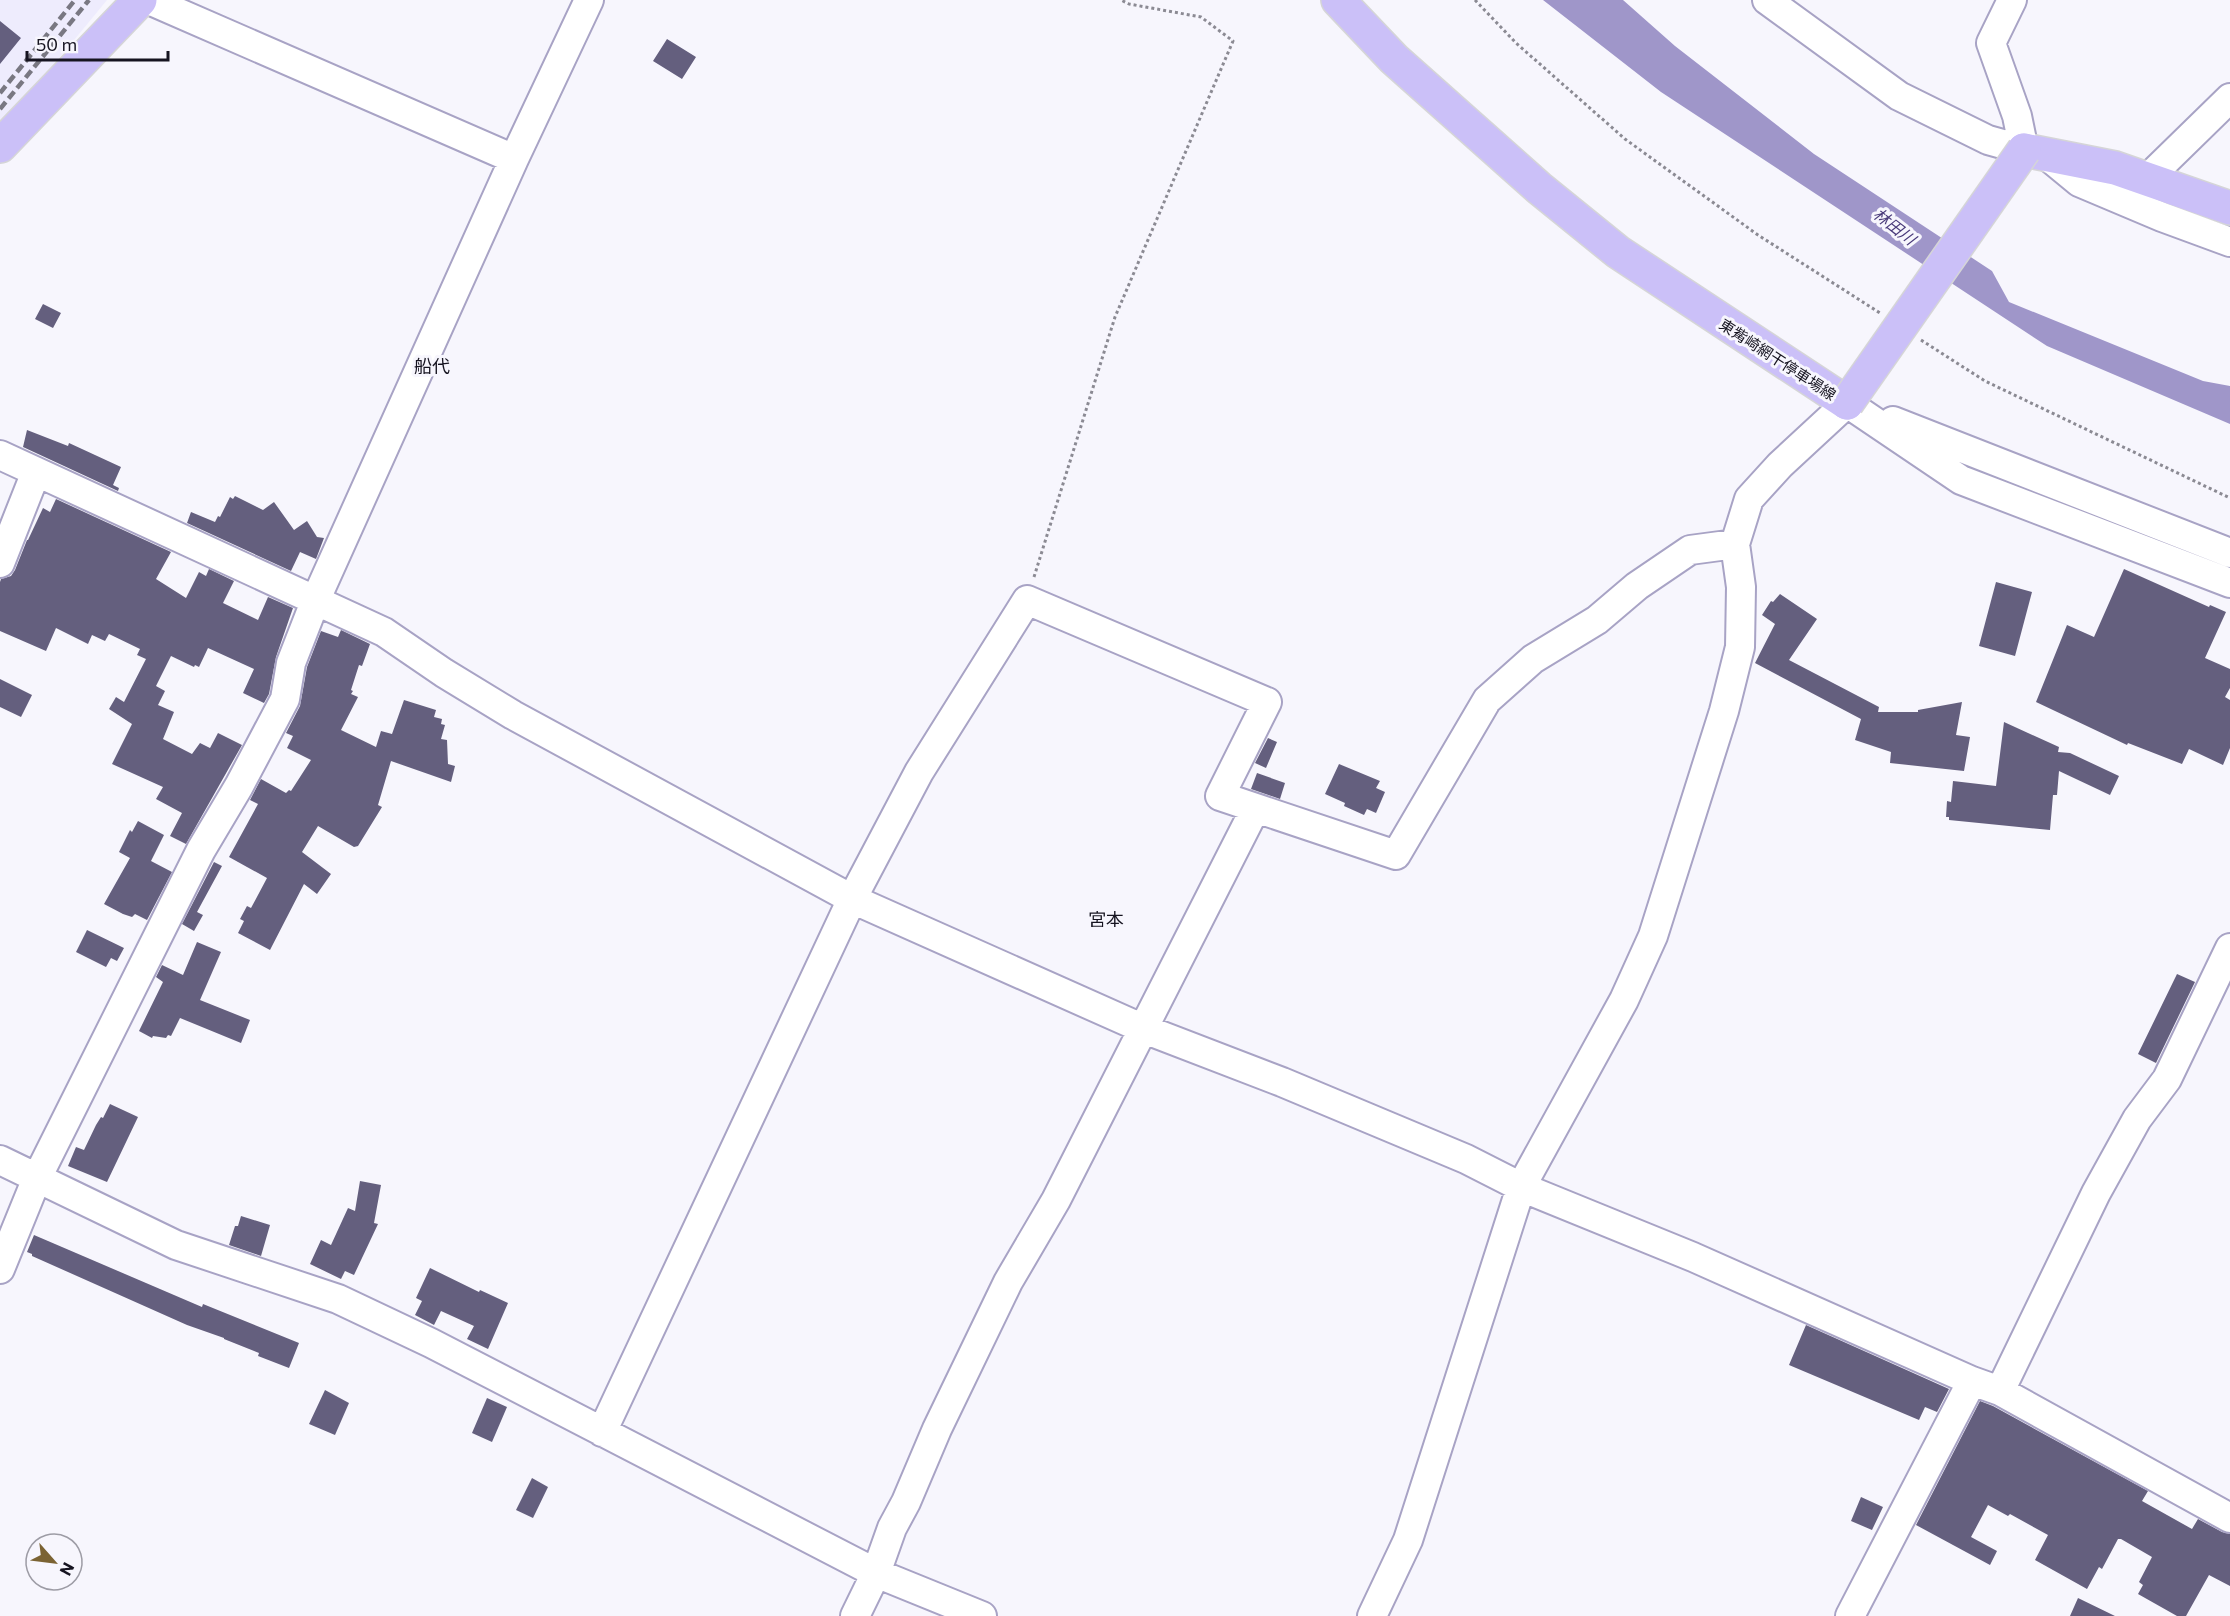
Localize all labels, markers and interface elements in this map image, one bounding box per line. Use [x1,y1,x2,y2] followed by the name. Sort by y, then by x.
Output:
[27,24,168,62] scale bar
[36,33,77,55] text: 50 m
[1870,204,1921,249] water label: 林田川
[1716,315,1840,403] street label: 東觜崎網干停車場線
[414,355,450,377] district label: 船代
[1088,908,1124,930] district label: 宮本
[24,1532,84,1592] north arrow
[56,1560,79,1579] text: N

